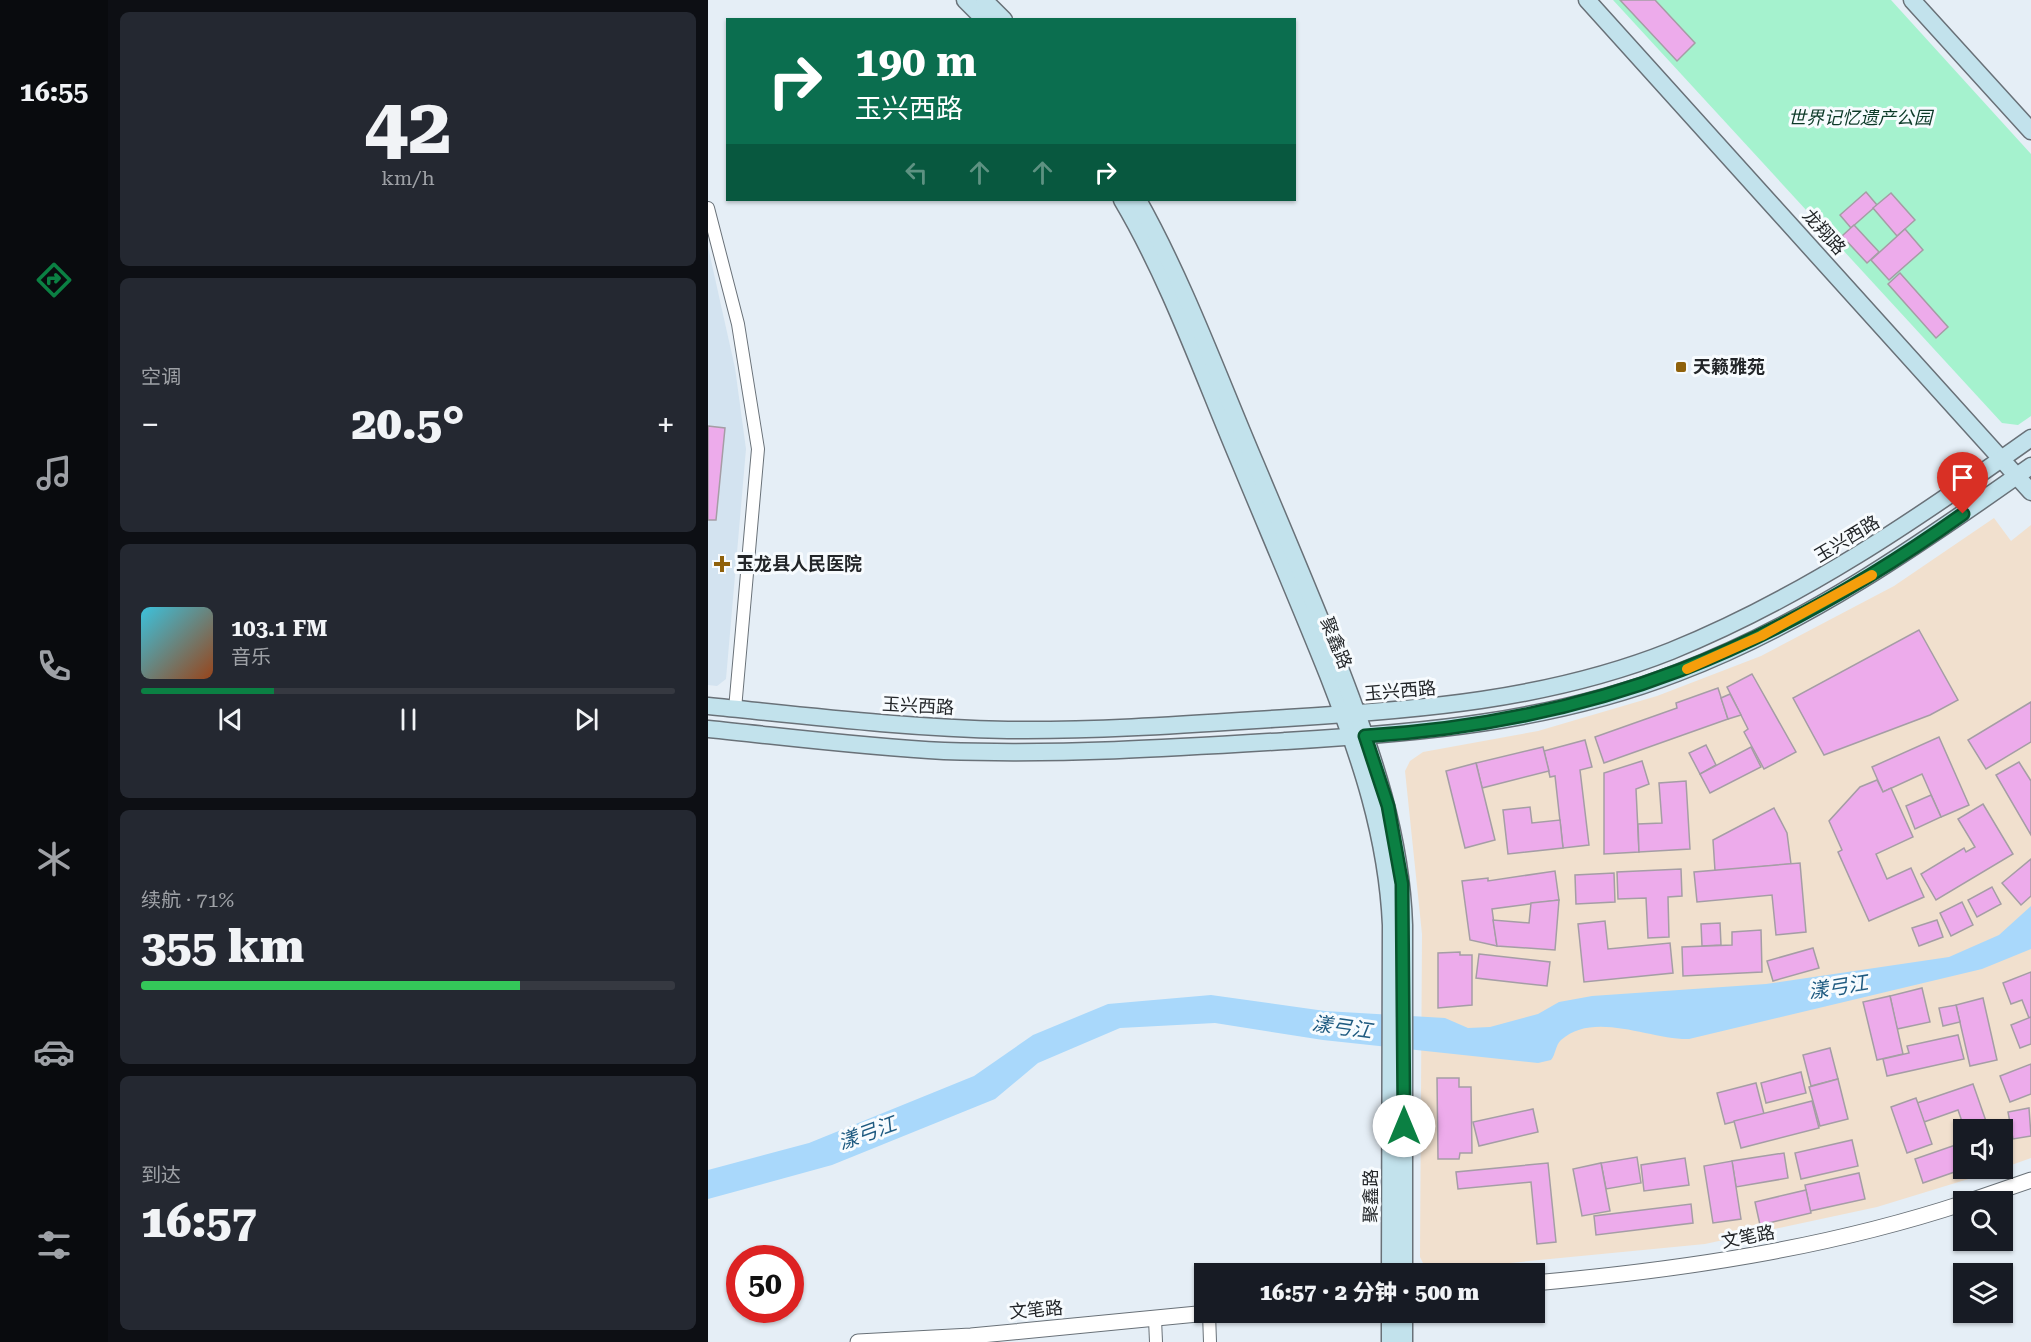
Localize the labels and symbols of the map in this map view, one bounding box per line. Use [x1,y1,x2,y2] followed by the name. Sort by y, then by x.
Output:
[1788,107,1935,128] park label: 世界记忆遗产公园
[1799,205,1850,259] street label: 龙翔路
[1693,356,1765,377] place label: 天籁雅苑
[1674,360,1688,374] marker: 天籁雅苑
[1937,452,1988,514] pin
[1810,511,1883,566] street label: 玉兴西路
[736,553,862,574] place label: 玉龙县人民医院
[713,555,731,573] marker: 玉龙县人民医院
[1317,614,1356,672] street label: 聚鑫路
[1363,677,1437,704] street label: 玉兴西路
[882,693,955,718] street label: 玉兴西路
[1806,970,1871,1004] water label: 漾弓江
[1311,1011,1375,1043] water label: 漾弓江
[1372,1094,1436,1158] position arrow
[835,1111,901,1155] water label: 漾弓江
[1360,1169,1381,1223] street label: 聚鑫路
[1719,1221,1776,1252] street label: 文笔路
[726,1245,804,1323] speed limit sign: 50
[1008,1297,1064,1322] street label: 文笔路

